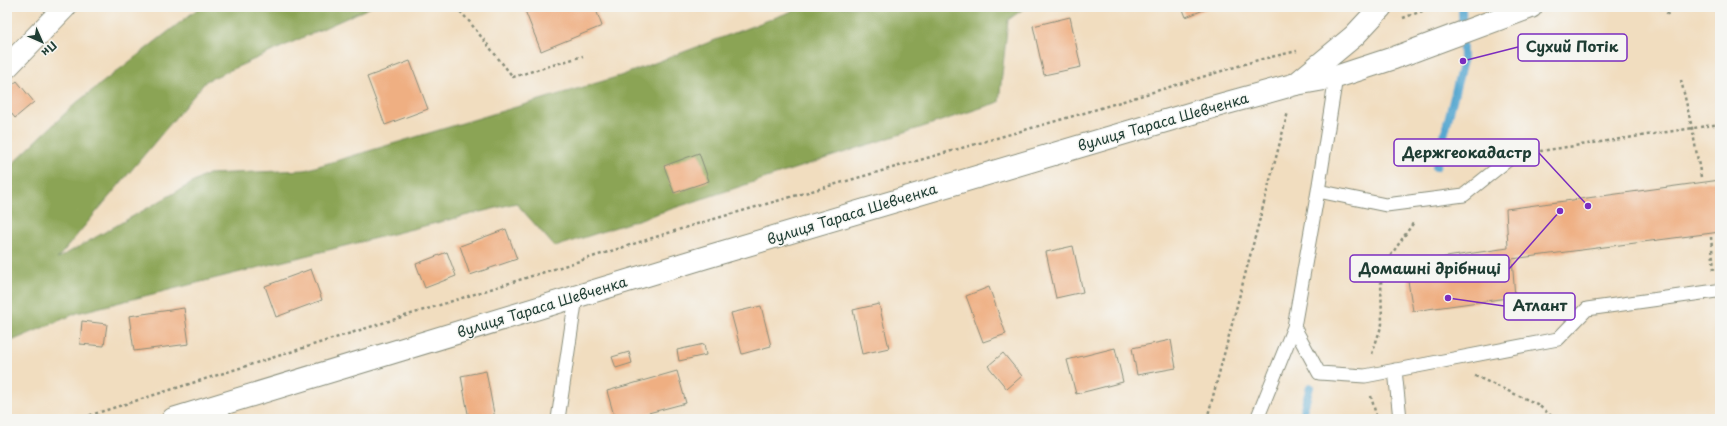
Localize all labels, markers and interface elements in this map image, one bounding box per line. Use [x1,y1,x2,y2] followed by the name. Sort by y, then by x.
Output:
[22,22,62,62] north arrow
[1518,34,1627,61] callout: Сухий Потік
[1526,34,1619,57] text: Сухий Потік
[38,38,61,61] text: Пн
[1075,87,1251,156] street label: вулиця Тараса Шевченка
[1394,139,1539,166] callout: Держгеокадастр
[1401,140,1532,163] text: Держгеокадастр
[764,178,940,249] street label: вулиця Тараса Шевченка
[1350,255,1509,282] callout: Домашні дрібниці
[1358,256,1501,279] text: Домашні дрібниці
[454,271,630,342] street label: вулиця Тараса Шевченка
[1504,293,1575,320] callout: Атлант
[1513,293,1568,316] text: Атлант

